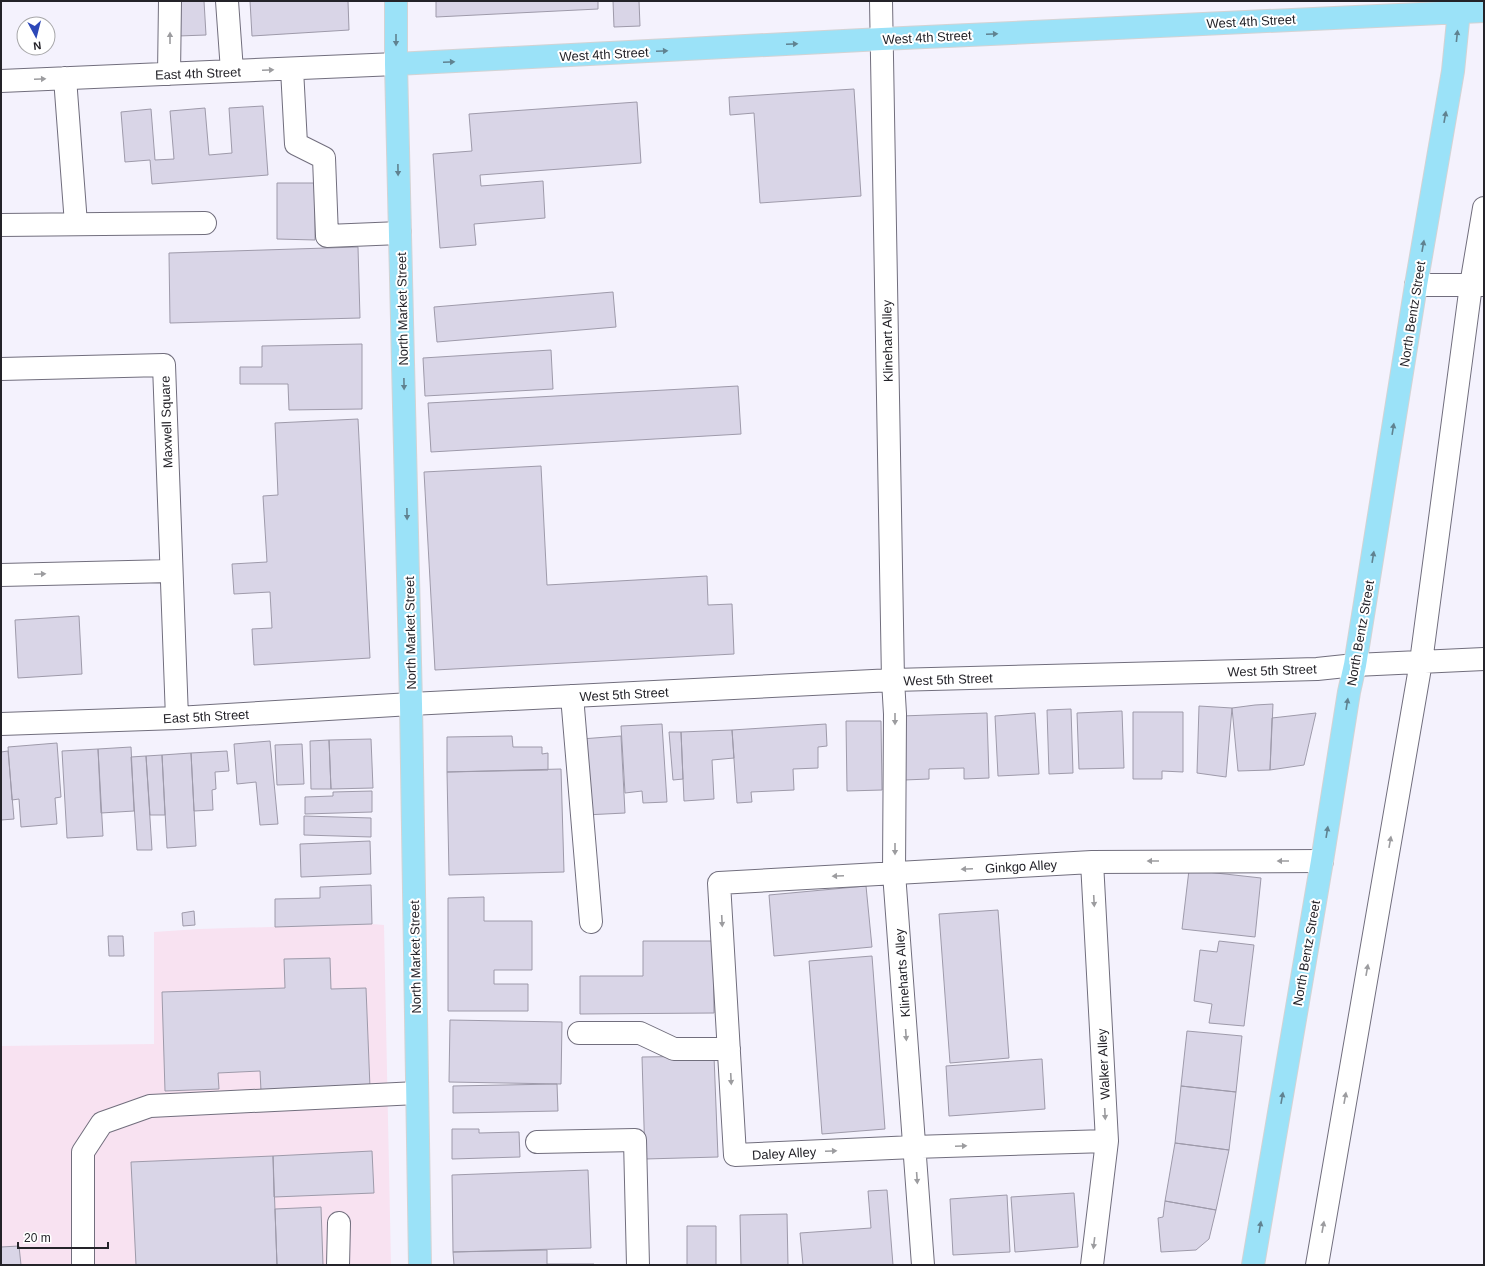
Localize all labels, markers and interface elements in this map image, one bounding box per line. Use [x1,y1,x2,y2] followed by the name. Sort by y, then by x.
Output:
[1206,12,1296,31] street label: West 4th Street
[16,16,56,56] north arrow
[882,28,972,47] street label: West 4th Street
[1453,30,1460,42] one-way arrow
[167,31,173,44] one-way arrow
[986,31,999,37] one-way arrow
[393,34,399,47] one-way arrow
[32,39,42,52] text: N
[786,41,799,47] one-way arrow
[559,45,649,64] street label: West 4th Street
[656,47,668,54] one-way arrow
[443,59,456,65] one-way arrow
[155,64,242,82] street label: East 4th Street
[262,66,274,73] one-way arrow
[34,76,46,83] one-way arrow
[1442,111,1448,123] one-way arrow
[395,164,402,176] one-way arrow
[1420,239,1426,252] one-way arrow
[394,252,411,366] street label: North Market Street
[1397,260,1428,368] street label: North Bentz Street
[879,299,896,382] street label: Klinehart Alley
[157,375,176,468] street label: Maxwell Square
[400,378,407,390] one-way arrow
[1390,423,1396,435] one-way arrow
[404,508,410,521] one-way arrow
[1370,551,1376,564] one-way arrow
[34,571,47,577] one-way arrow
[402,576,419,690] street label: North Market Street
[1344,579,1377,687] street label: North Bentz Street
[1227,661,1317,680] street label: West 5th Street
[903,670,993,689] street label: West 5th Street
[579,685,669,704] street label: West 5th Street
[1344,698,1350,710] one-way arrow
[163,707,250,726] street label: East 5th Street
[892,713,898,726] one-way arrow
[1324,826,1330,838] one-way arrow
[1387,836,1393,848] one-way arrow
[891,843,898,855] one-way arrow
[985,857,1058,876] street label: Ginkgo Alley
[1146,858,1159,864] one-way arrow
[1276,858,1289,864] one-way arrow
[961,865,973,872] one-way arrow
[831,873,844,879] one-way arrow
[1091,895,1098,907] one-way arrow
[1290,899,1323,1007] street label: North Bentz Street
[407,900,424,1014] street label: North Market Street
[718,915,725,928] one-way arrow
[892,928,913,1018] street label: Klineharts Alley
[1365,964,1371,976] one-way arrow
[1094,1028,1113,1100] street label: Walker Alley
[903,1029,910,1041] one-way arrow
[727,1073,734,1085] one-way arrow
[1279,1092,1285,1105] one-way arrow
[1343,1092,1349,1105] one-way arrow
[1102,1108,1109,1120] one-way arrow
[955,1142,967,1149] one-way arrow
[752,1144,817,1163] street label: Daley Alley
[825,1147,837,1154] one-way arrow
[913,1172,920,1184] one-way arrow
[1257,1220,1263,1233] one-way arrow
[1320,1220,1326,1233] one-way arrow
[18,1224,108,1250] scale bar
[24,1231,51,1245] text: 20 m
[1091,1237,1097,1250] one-way arrow

